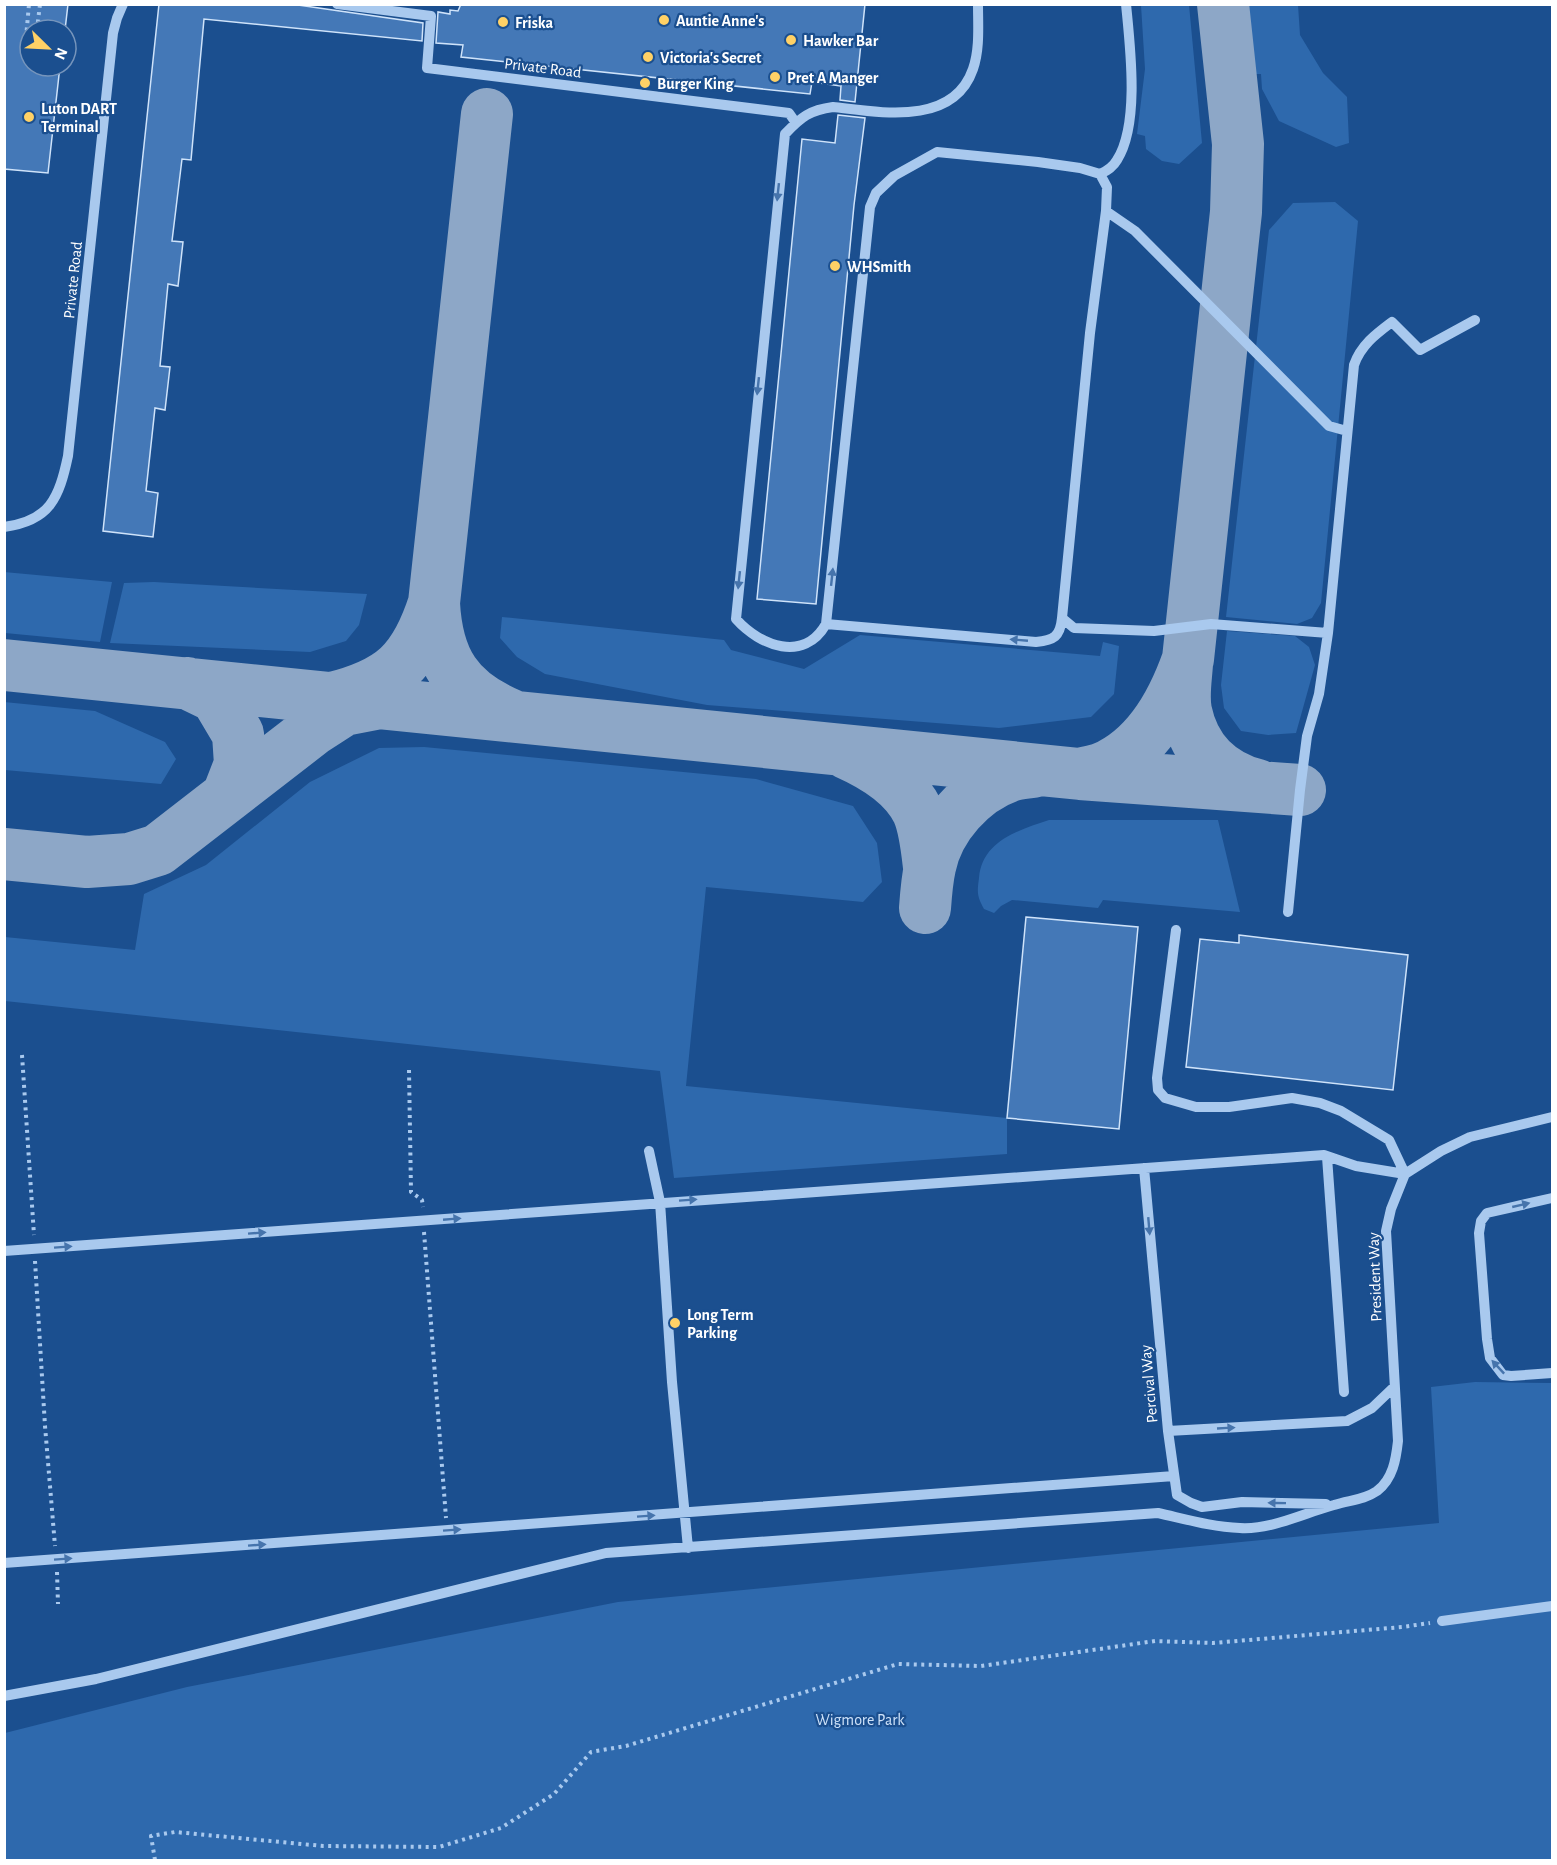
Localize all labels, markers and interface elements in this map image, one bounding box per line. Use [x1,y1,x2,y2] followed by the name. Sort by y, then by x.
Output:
[657,13,671,27] marker: Auntie Anne's
[676,13,764,29] place label: Auntie Anne's
[496,15,510,29] marker: Friska
[515,15,553,31] place label: Friska
[18,18,78,78] north arrow
[784,33,798,47] marker: Hawker Bar
[803,33,879,49] place label: Hawker Bar
[51,45,70,62] text: N
[641,50,655,64] marker: Victoria's Secret
[660,50,762,66] place label: Victoria's Secret
[503,55,582,81] street label: Private Road
[768,70,782,84] marker: Pret A Manger
[787,70,879,86] place label: Pret A Manger
[638,76,652,90] marker: Burger King
[657,76,734,92] place label: Burger King
[41,101,117,135] place label: Luton DART Terminal
[22,110,36,124] marker: Luton DART Terminal
[773,182,783,201] one-way arrow
[61,241,85,320] street label: Private Road
[828,259,842,273] marker: WHSmith
[847,259,911,275] place label: WHSmith
[753,376,763,395] one-way arrow
[827,568,836,587] one-way arrow
[734,570,743,589] one-way arrow
[1009,635,1028,645] one-way arrow
[679,1195,698,1205] one-way arrow
[1512,1200,1530,1210] one-way arrow
[442,1214,461,1224] one-way arrow
[1144,1217,1154,1236] one-way arrow
[248,1228,267,1237] one-way arrow
[1365,1232,1386,1322] street label: President Way
[53,1242,72,1251] one-way arrow
[687,1307,754,1341] place label: Long Term Parking
[668,1316,682,1330] marker: Long Term Parking
[1138,1344,1161,1424] street label: Percival Way
[1491,1360,1505,1375] one-way arrow
[1217,1423,1236,1432] one-way arrow
[1267,1498,1286,1507] one-way arrow
[637,1511,656,1521] one-way arrow
[442,1526,461,1535] one-way arrow
[248,1540,267,1549] one-way arrow
[53,1554,72,1563] one-way arrow
[815,1712,905,1728] park label: Wigmore Park

